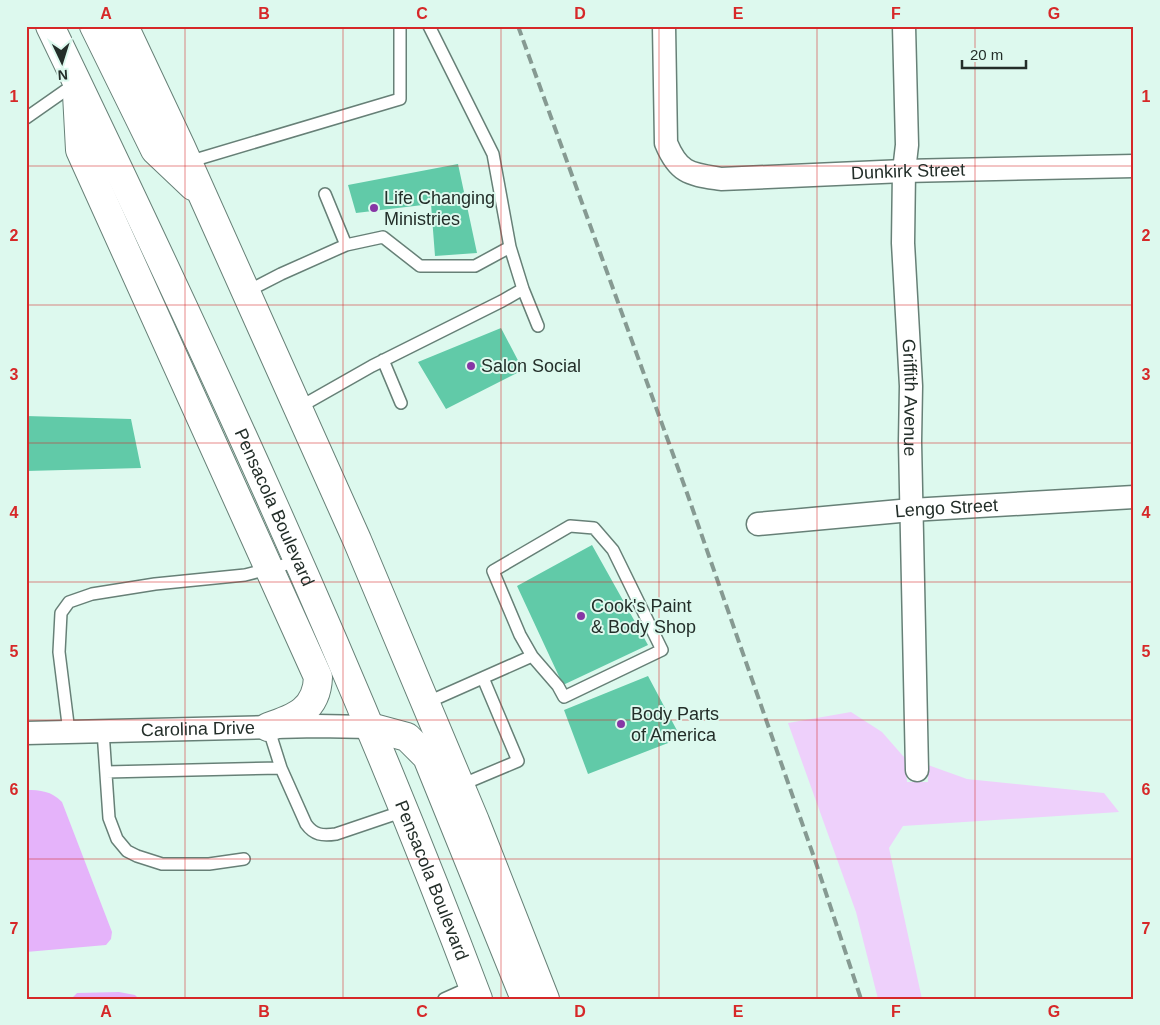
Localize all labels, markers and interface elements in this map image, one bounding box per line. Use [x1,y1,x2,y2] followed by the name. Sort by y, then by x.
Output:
[100,5,112,22] text: A
[258,5,270,22] text: B
[416,5,428,22] text: C
[574,5,586,22] text: D
[733,5,744,22] text: E
[891,5,901,22] text: F
[1048,5,1060,22] text: G
[38,38,88,88] north arrow
[962,38,1026,70] scale bar
[970,46,1003,63] text: 20 m
[57,67,69,83] text: N
[10,88,19,105] text: 1
[1142,88,1151,105] text: 1
[851,160,965,183] street label: Dunkirk Street
[384,188,495,229] place label: Life Changing Ministries
[368,202,380,214] marker: Life Changing Ministries
[10,227,19,244] text: 2
[1142,227,1151,244] text: 2
[898,338,921,457] street label: Griffith Avenue
[481,356,581,376] place label: Salon Social
[465,360,477,372] marker: Salon Social
[10,366,19,383] text: 3
[1142,366,1151,383] text: 3
[230,425,318,589] street label: Pensacola Boulevard
[894,495,998,521] street label: Lengo Street
[10,504,19,521] text: 4
[1142,504,1151,521] text: 4
[591,596,696,637] place label: Cook's Paint & Body Shop
[575,610,587,622] marker: Cook's Paint & Body Shop
[10,643,19,660] text: 5
[1142,643,1151,660] text: 5
[631,704,719,745] place label: Body Parts of America
[141,717,255,740] street label: Carolina Drive
[615,718,627,730] marker: Body Parts of America
[10,781,19,798] text: 6
[1142,781,1151,798] text: 6
[391,797,472,963] street label: Pensacola Boulevard
[10,920,19,937] text: 7
[1142,920,1151,937] text: 7
[100,1003,112,1020] text: A
[258,1003,270,1020] text: B
[416,1003,428,1020] text: C
[574,1003,586,1020] text: D
[733,1003,744,1020] text: E
[891,1003,901,1020] text: F
[1048,1003,1060,1020] text: G

